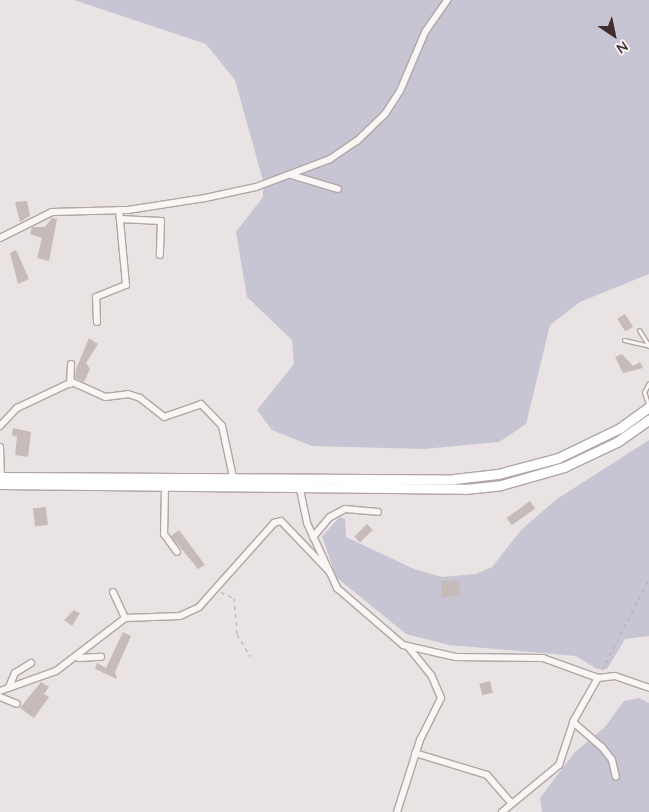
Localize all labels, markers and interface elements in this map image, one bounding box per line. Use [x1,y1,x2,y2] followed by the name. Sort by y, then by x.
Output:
[589,10,639,60] north arrow
[613,37,632,58] text: N

